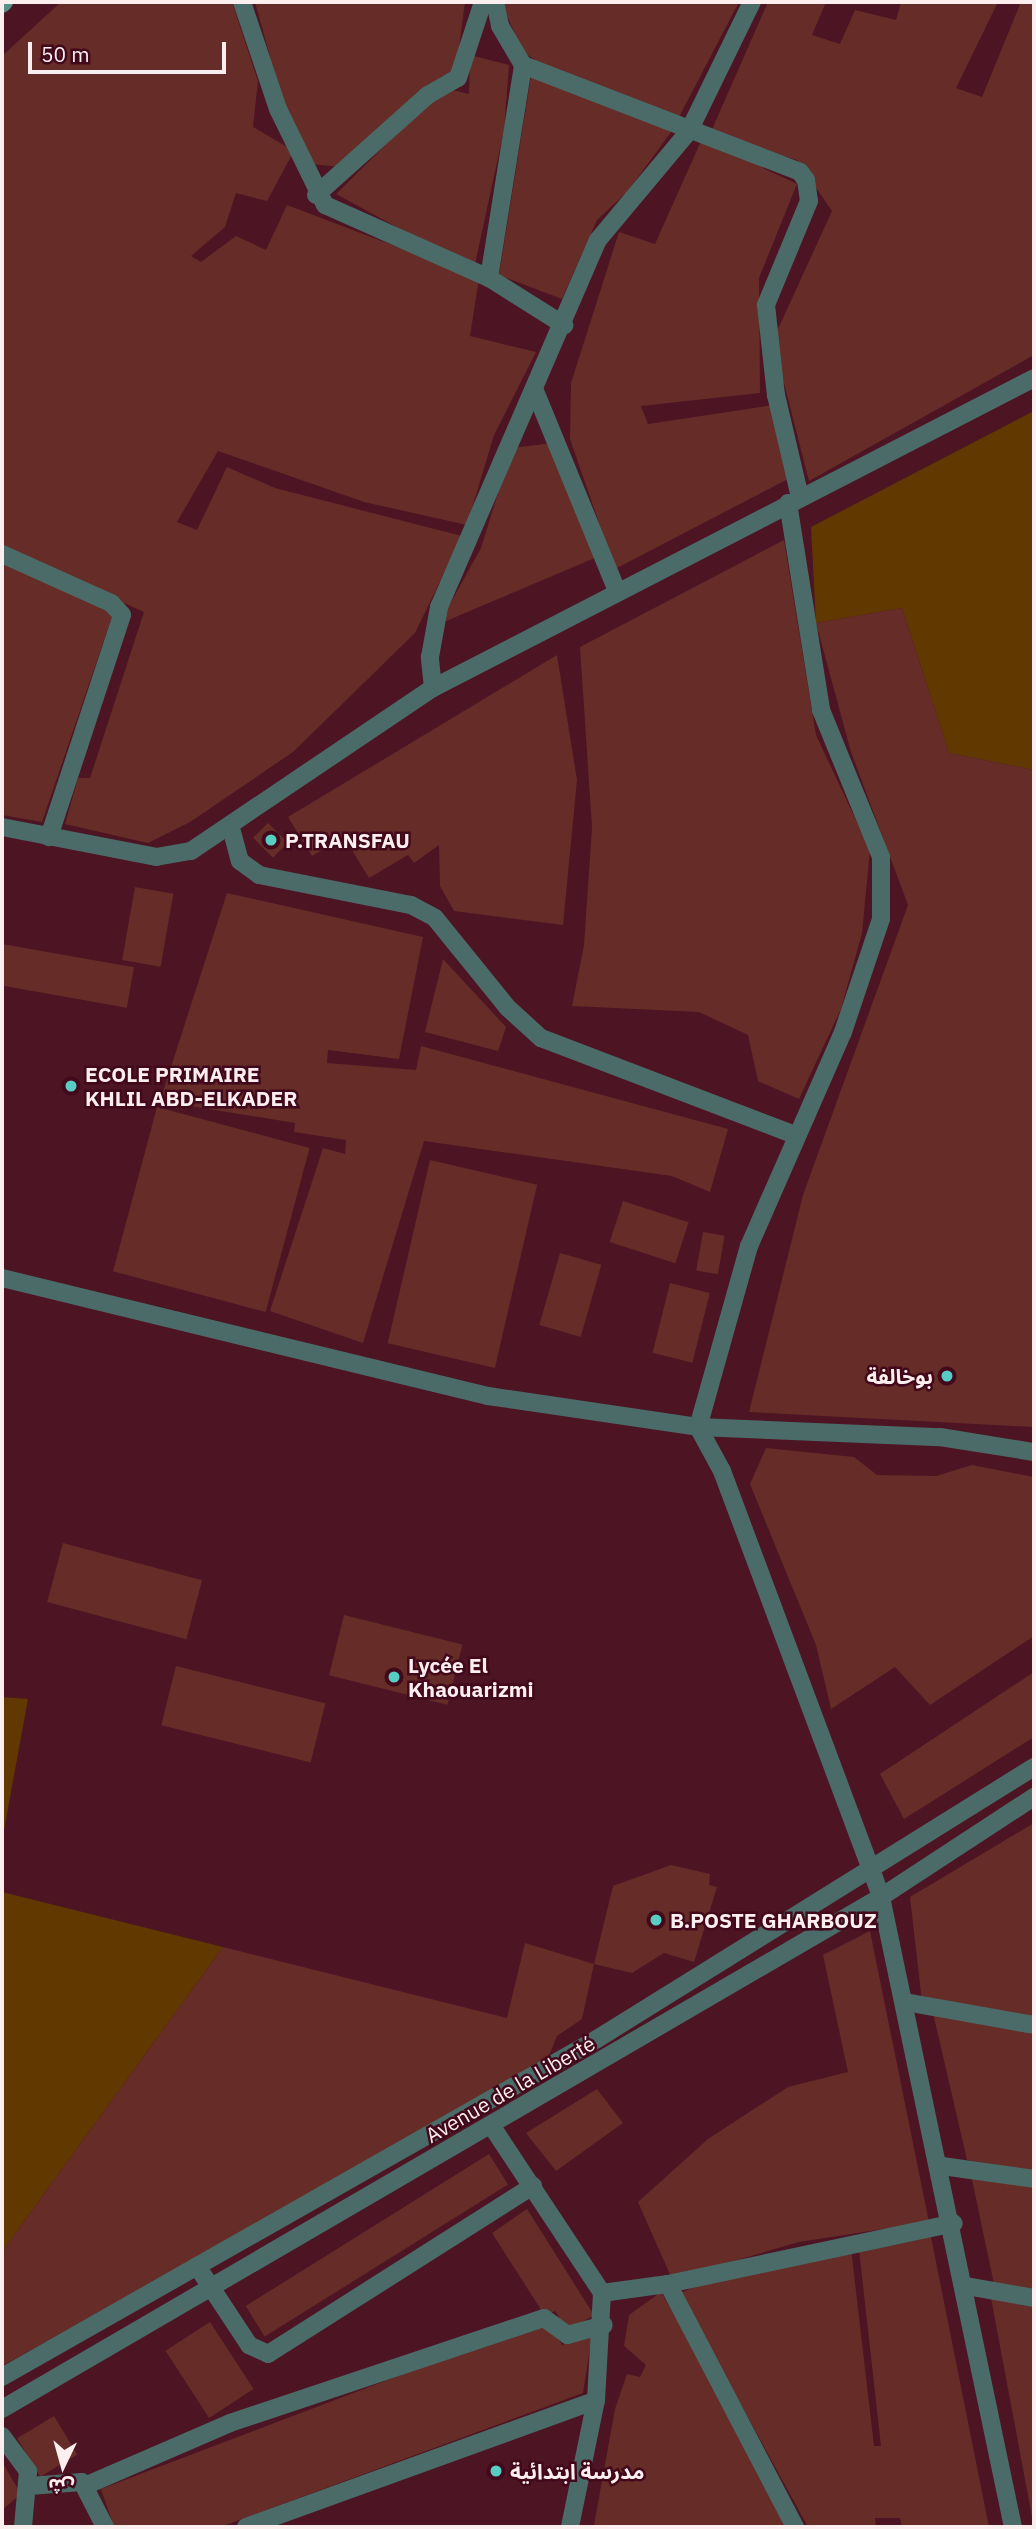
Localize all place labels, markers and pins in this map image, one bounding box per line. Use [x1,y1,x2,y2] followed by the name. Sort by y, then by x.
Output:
[285,827,410,853] place label: P.TRANSFAU
[263,832,279,848] marker: P.TRANSFAU
[85,1061,297,1111] place label: ECOLE PRIMAIRE KHLIL ABD-ELKADER
[63,1078,79,1094] marker: ECOLE PRIMAIRE KHLIL ABD-ELKADER
[866,1363,933,1389] place label: بوخالفة
[939,1368,955,1384] marker: بوخالفة
[408,1652,534,1702] place label: Lycée El Khaouarizmi
[386,1669,402,1685] marker: Lycée El Khaouarizmi
[670,1907,877,1933] place label: B.POSTE GHARBOUZ
[648,1912,664,1928] marker: B.POSTE GHARBOUZ
[510,2458,644,2484] place label: مدرسة ابتدائية
[488,2463,504,2479] marker: مدرسة ابتدائية

